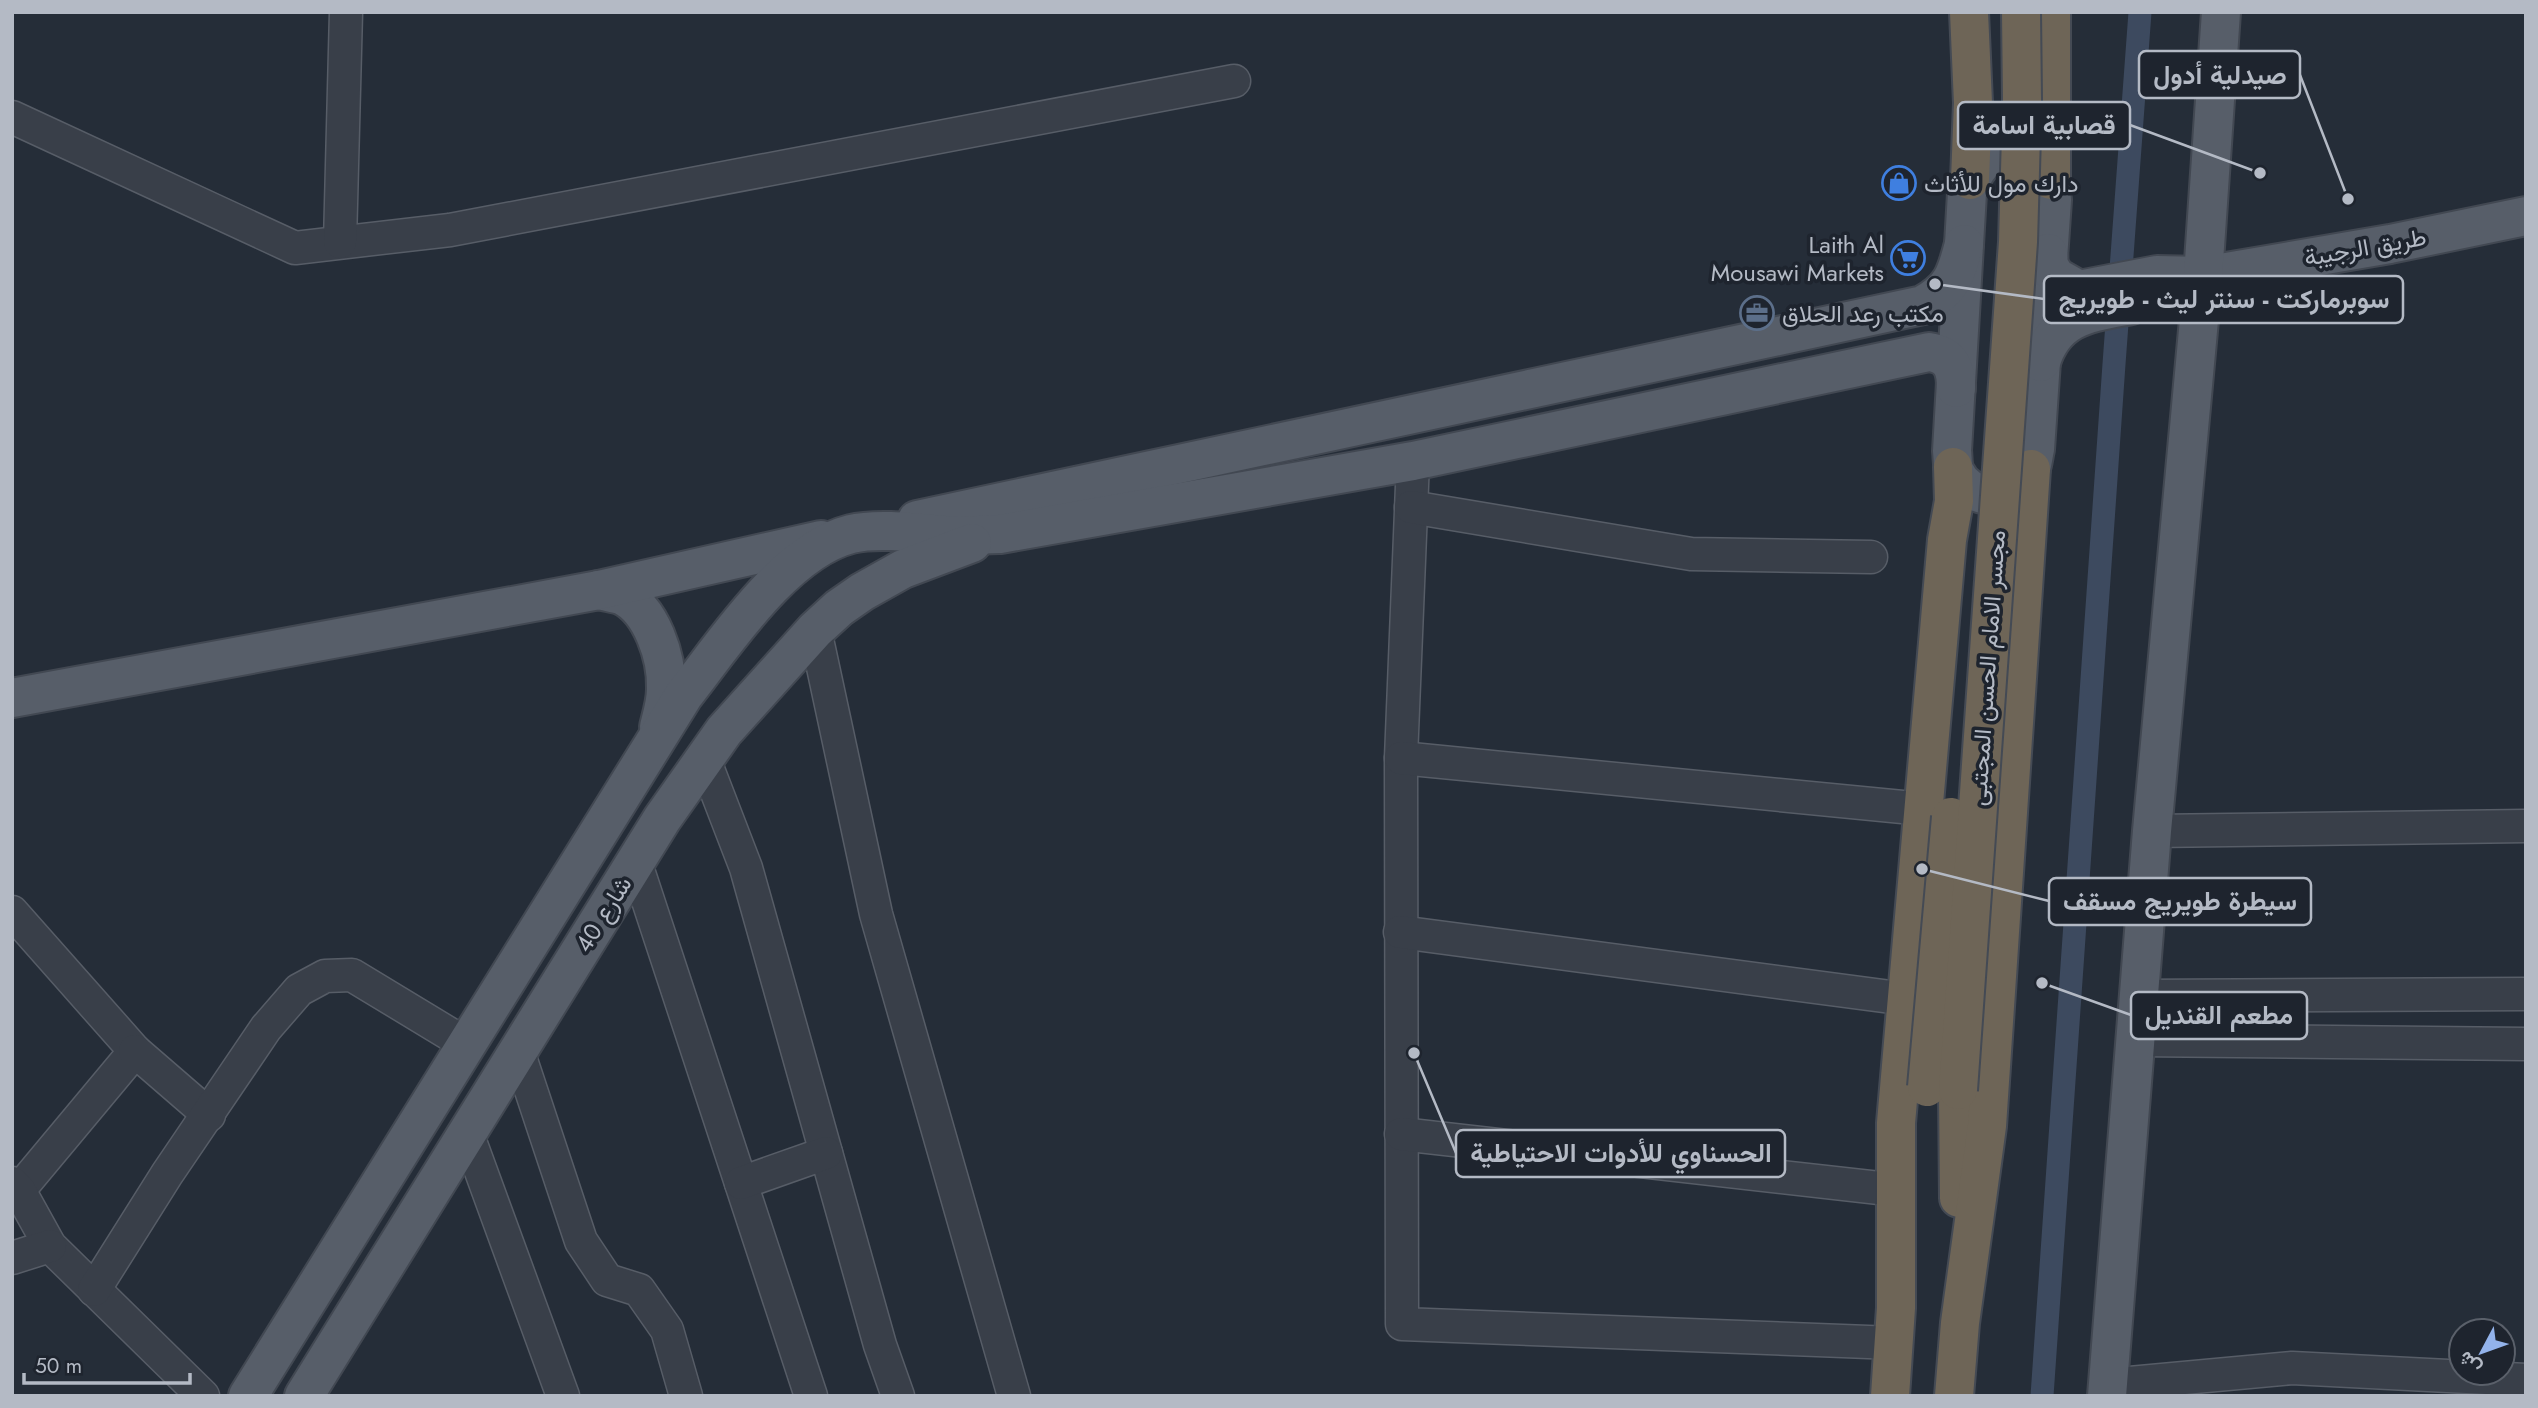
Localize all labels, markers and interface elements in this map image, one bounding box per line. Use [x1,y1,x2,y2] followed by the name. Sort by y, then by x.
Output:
[2139,51,2300,98] callout: صيدلية أدول
[2153,56,2287,94] text: صيدلية أدول
[1958,102,2130,149] callout: قصابية اسامة
[1972,106,2116,144] text: قصابية اسامة
[1880,164,1918,202] shop icon: دارك مول للأثاث
[1924,166,2079,201] place label: دارك مول للأثاث
[2301,219,2429,275] street label: طريق الرجيبة
[1711,227,1884,290] place label: Laith Al Mousawi Markets
[1889,239,1927,277] supermarket icon: Laith Al Mousawi Markets
[2044,276,2403,323] callout: سوبرماركت - سنتر ليث - طويريج
[2059,280,2389,318] text: سوبرماركت - سنتر ليث - طويريج
[1738,294,1776,332] office icon: مكتب رعد الحلاق
[1782,296,1944,331] place label: مكتب رعد الحلاق
[1960,529,2014,807] street label: مجسر الامام الحسن المجتبى
[566,869,640,959] street label: شارع 40
[2049,878,2311,925] callout: سيطرة طويريج مسقف
[2063,882,2297,920] text: سيطرة طويريج مسقف
[2131,992,2307,1039] callout: مطعم القنديل
[2145,996,2293,1034] text: مطعم القنديل
[1456,1130,1785,1177] callout: الحسناوي للأدوات الاحتياطية
[1470,1134,1772,1175] text: الحسناوي للأدوات الاحتياطية
[2447,1317,2517,1387] north arrow
[24,1342,191,1386] scale bar
[2452,1345,2487,1380] text: ش
[35,1351,82,1381] text: 50 m

